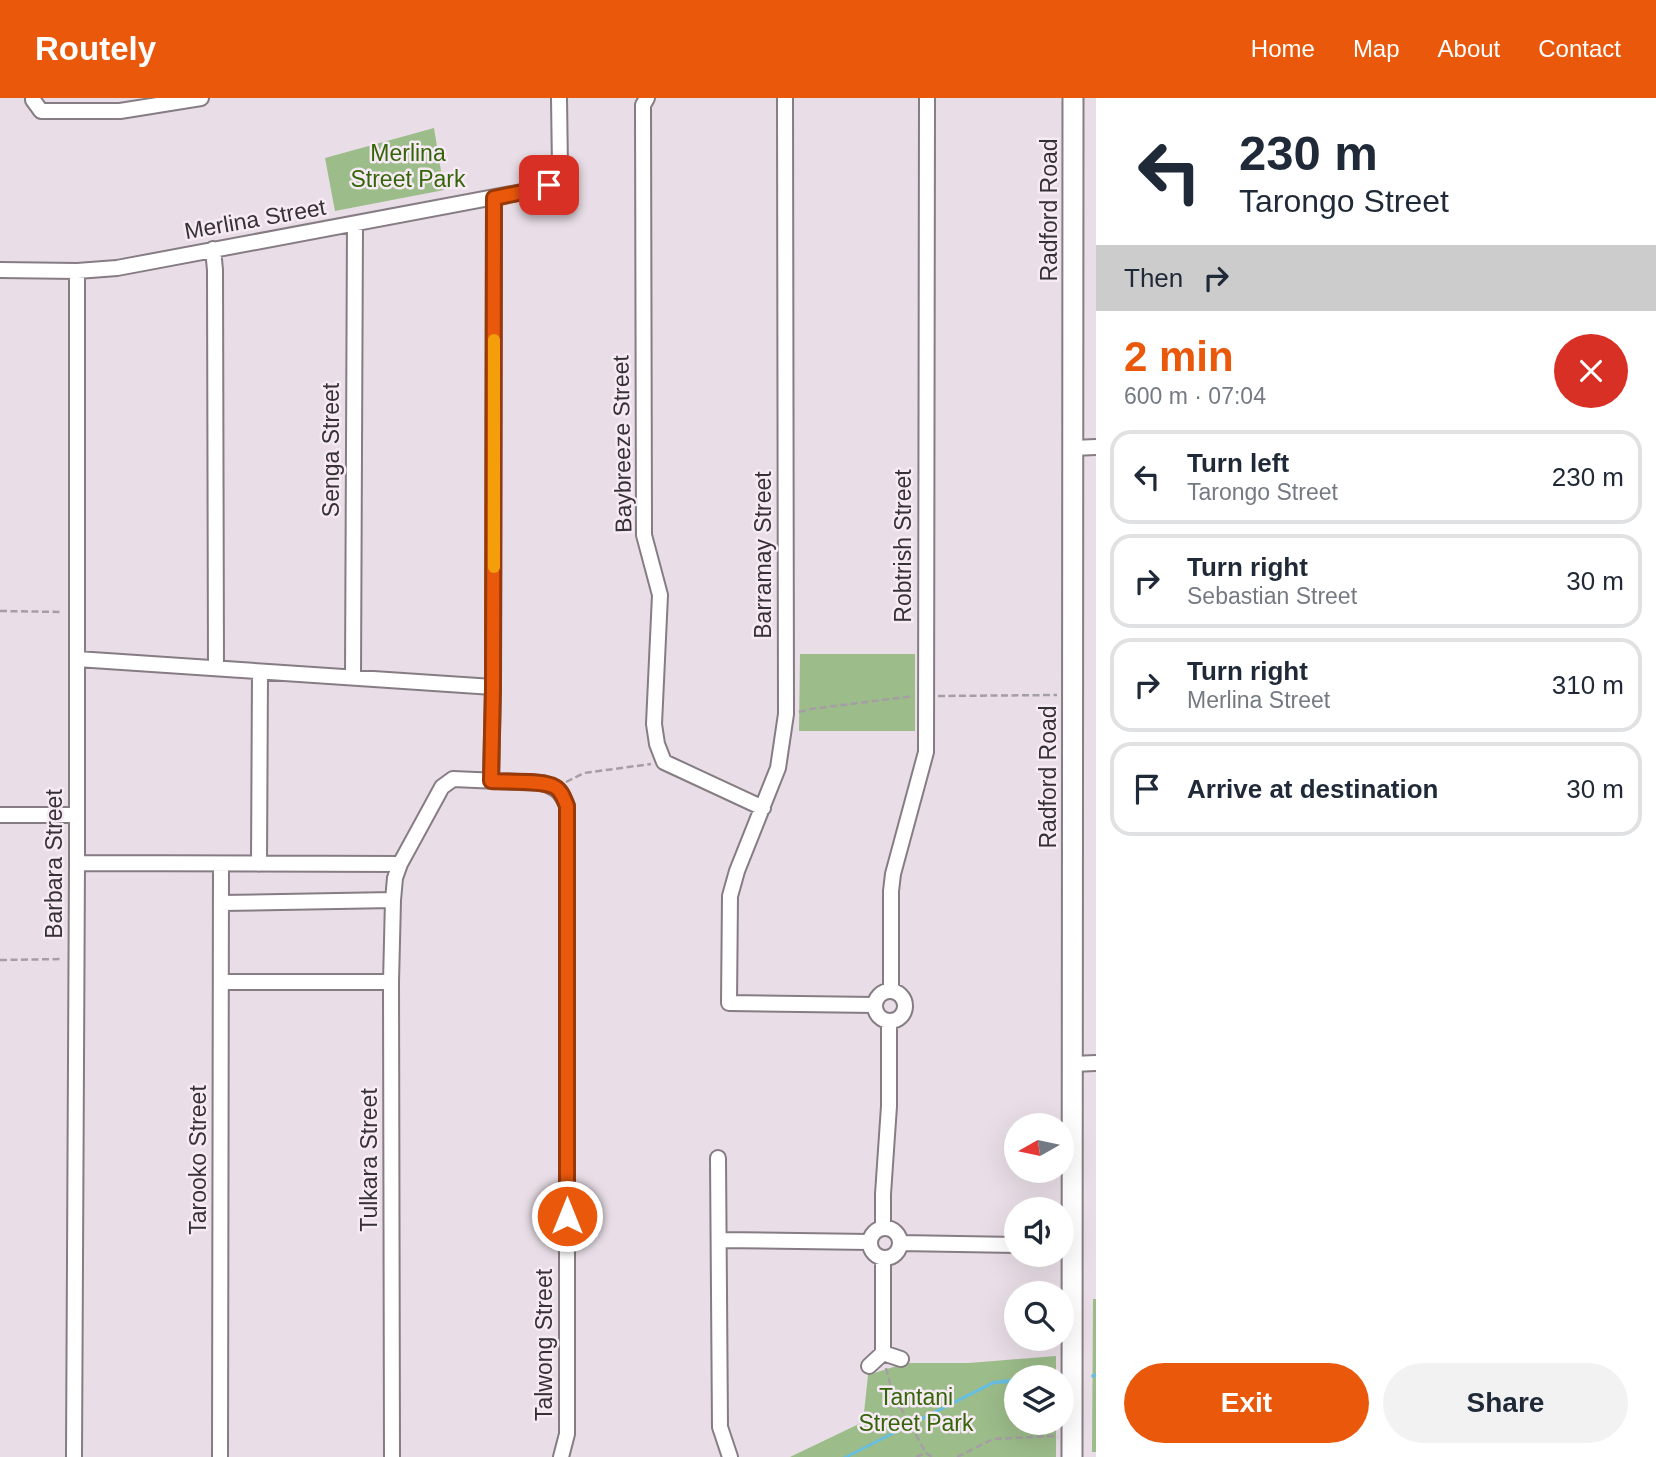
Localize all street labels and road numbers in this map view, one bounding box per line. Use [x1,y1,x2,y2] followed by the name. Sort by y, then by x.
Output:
[1036,138,1062,282] street label: Radford Road
[182,194,328,244] street label: Merlina Street
[607,354,637,533] street label: Baybreeze Street
[318,382,344,517] street label: Senga Street
[890,469,916,623] street label: Robtrish Street
[750,471,776,639] street label: Barramay Street
[1035,705,1061,849] street label: Radford Road
[41,789,67,939] street label: Barbara Street
[185,1085,211,1235] street label: Tarooko Street
[356,1088,382,1232] street label: Tulkara Street
[531,1268,557,1421] street label: Talwong Street

